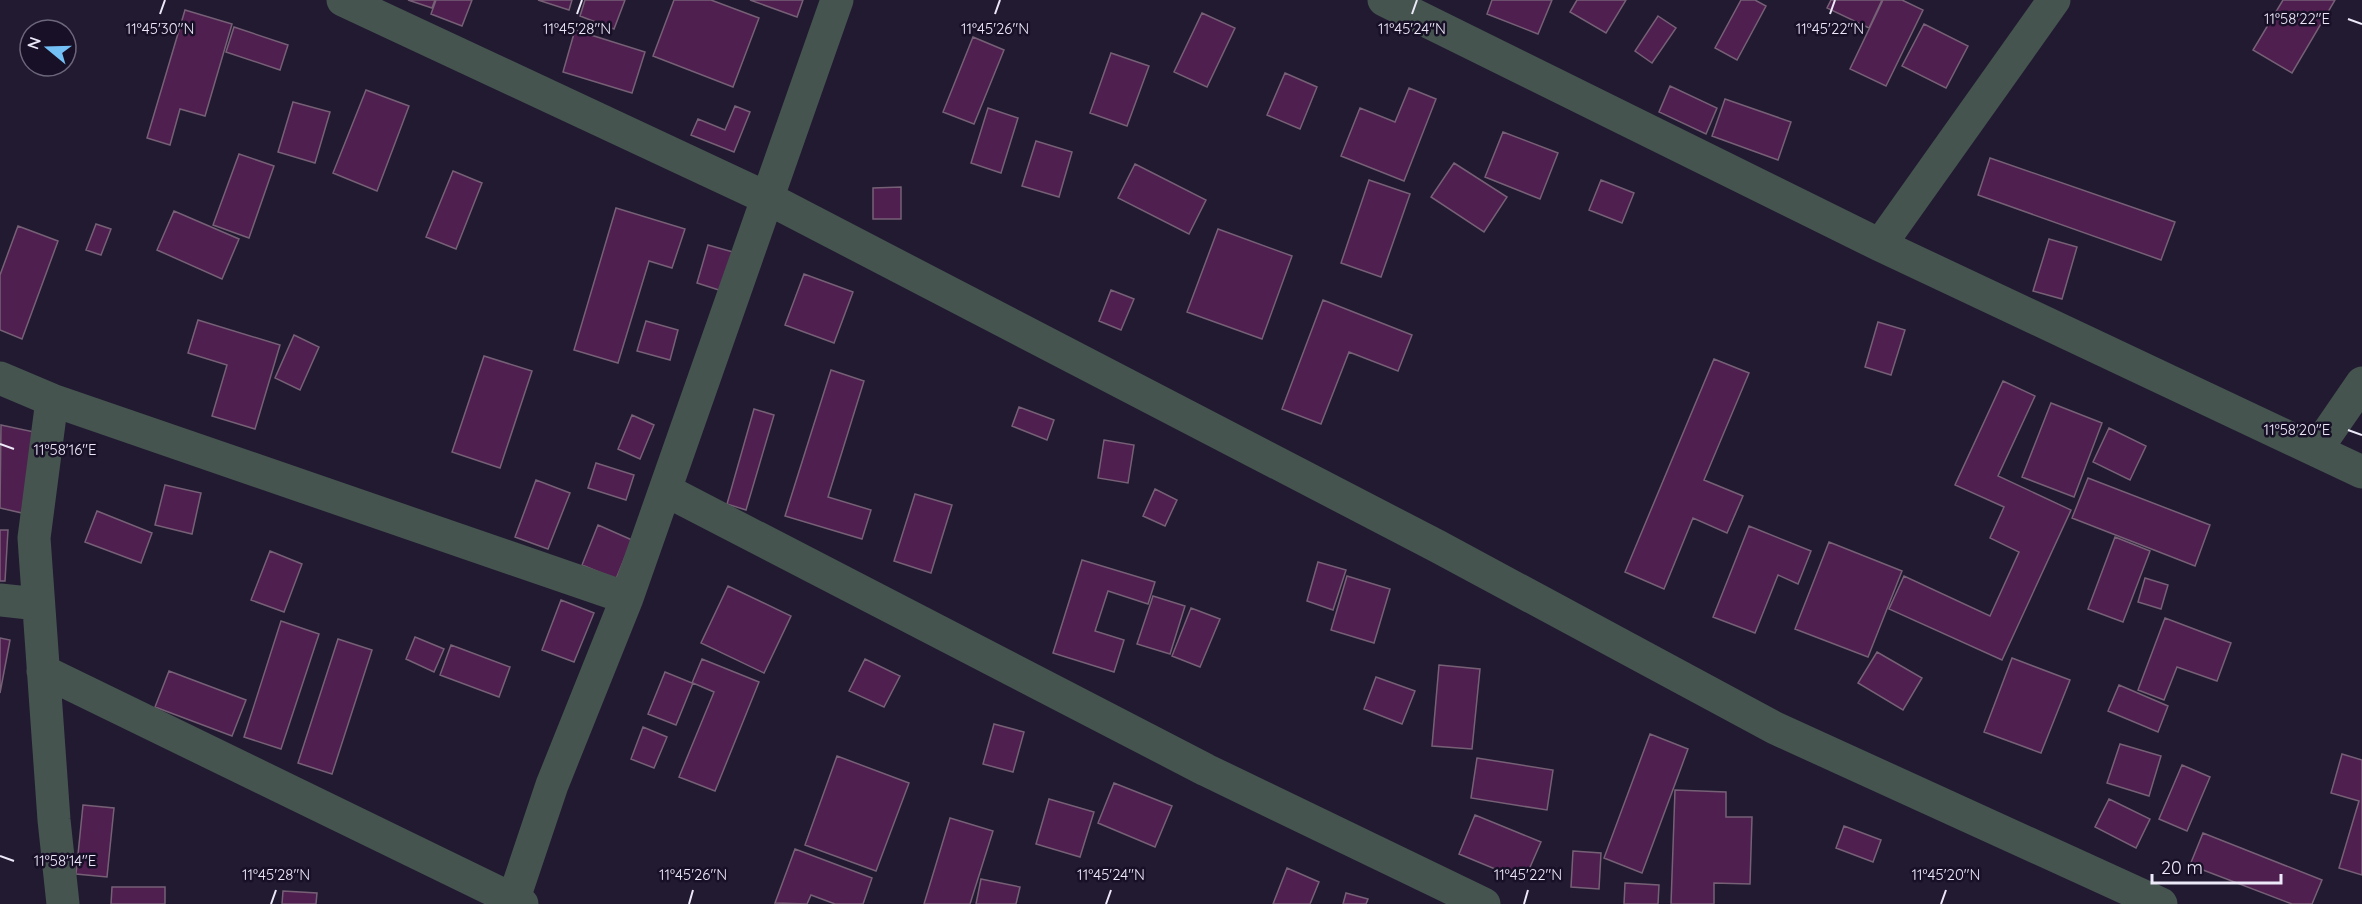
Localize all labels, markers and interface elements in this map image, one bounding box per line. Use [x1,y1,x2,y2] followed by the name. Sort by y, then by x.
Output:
[2264,9,2330,28] text: 11°58'22"E
[18,18,78,78] north arrow
[126,19,194,38] text: 11°45'30"N
[543,19,611,38] text: 11°45'28"N
[961,19,1029,38] text: 11°45'26"N
[1378,19,1446,38] text: 11°45'24"N
[1796,19,1864,38] text: 11°45'22"N
[22,34,45,52] text: N
[2264,420,2330,439] text: 11°58'20"E
[33,440,97,459] text: 11°58'16"E
[2152,847,2281,885] scale bar
[34,851,96,870] text: 11°58'14"E
[2161,856,2203,879] text: 20 m
[242,865,310,884] text: 11°45'28"N
[659,865,727,884] text: 11°45'26"N
[1077,865,1145,884] text: 11°45'24"N
[1494,865,1562,884] text: 11°45'22"N
[1911,865,1981,884] text: 11°45'20"N

